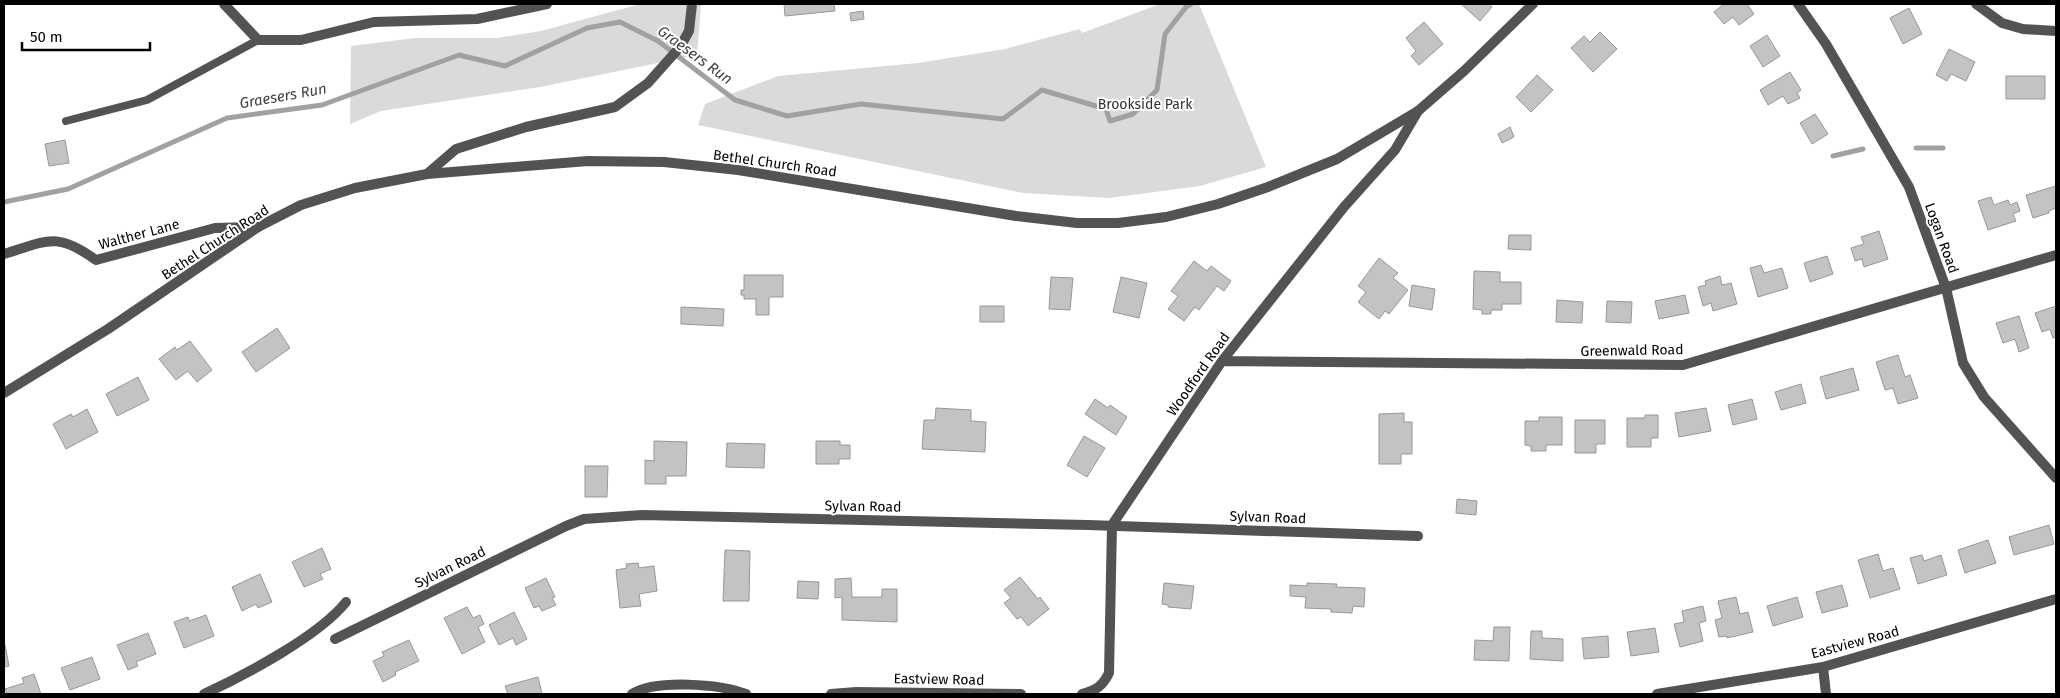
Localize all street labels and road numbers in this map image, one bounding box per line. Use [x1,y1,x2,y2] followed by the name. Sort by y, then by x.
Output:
[712,146,838,181] street label: Bethel Church Road
[158,201,272,284] street label: Bethel Church Road
[1921,201,1962,276] street label: Logan Road
[97,216,181,253] street label: Walther Lane
[1163,329,1234,419] street label: Woodford Road
[1580,341,1684,360] street label: Greenwald Road
[824,497,902,516] street label: Sylvan Road
[1229,508,1307,527] street label: Sylvan Road
[412,543,488,592] street label: Sylvan Road
[1809,623,1901,662] street label: Eastview Road
[893,670,985,689] street label: Eastview Road

